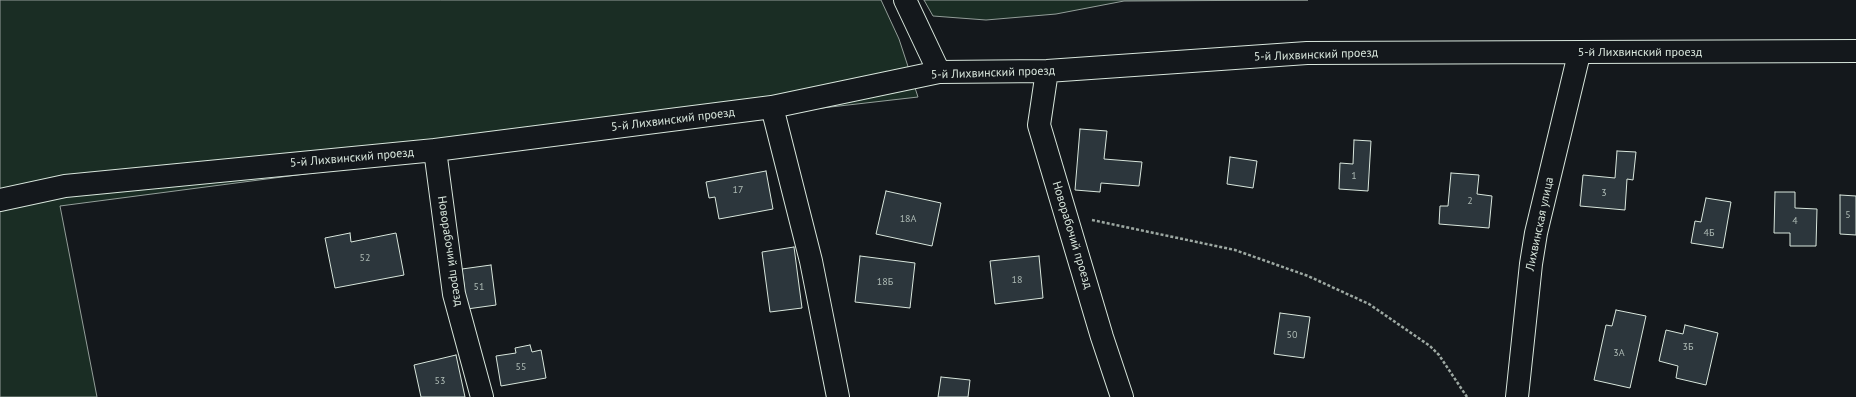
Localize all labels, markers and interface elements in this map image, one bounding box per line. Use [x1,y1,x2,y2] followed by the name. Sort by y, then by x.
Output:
[1254,46,1378,64] street label: 5-й Лихвинский проезд
[1578,46,1702,60] street label: 5-й Лихвинский проезд
[931,64,1055,82] street label: 5-й Лихвинский проезд
[610,105,736,135] street label: 5-й Лихвинский проезд
[289,145,415,171] street label: 5-й Лихвинский проезд
[1351,170,1357,182] house number: 1
[1523,176,1557,272] street label: Лихвинская улица
[1049,180,1095,290] street label: Новорабочий проезд
[733,184,743,196] house number: 17
[1601,187,1607,199] house number: 3
[434,195,466,307] street label: Новорабочий проезд
[1467,195,1473,207] house number: 2
[1845,209,1851,221] house number: 5
[900,213,916,225] house number: 18А
[1792,215,1798,227] house number: 4
[1704,227,1714,239] house number: 4Б
[360,252,370,264] house number: 52
[1012,274,1022,286] house number: 18
[877,276,893,288] house number: 18Б
[474,281,484,293] house number: 51
[1287,329,1297,341] house number: 50
[1683,341,1693,353] house number: 3Б
[1613,347,1625,359] house number: 3А
[516,361,526,373] house number: 55
[435,375,445,387] house number: 53

